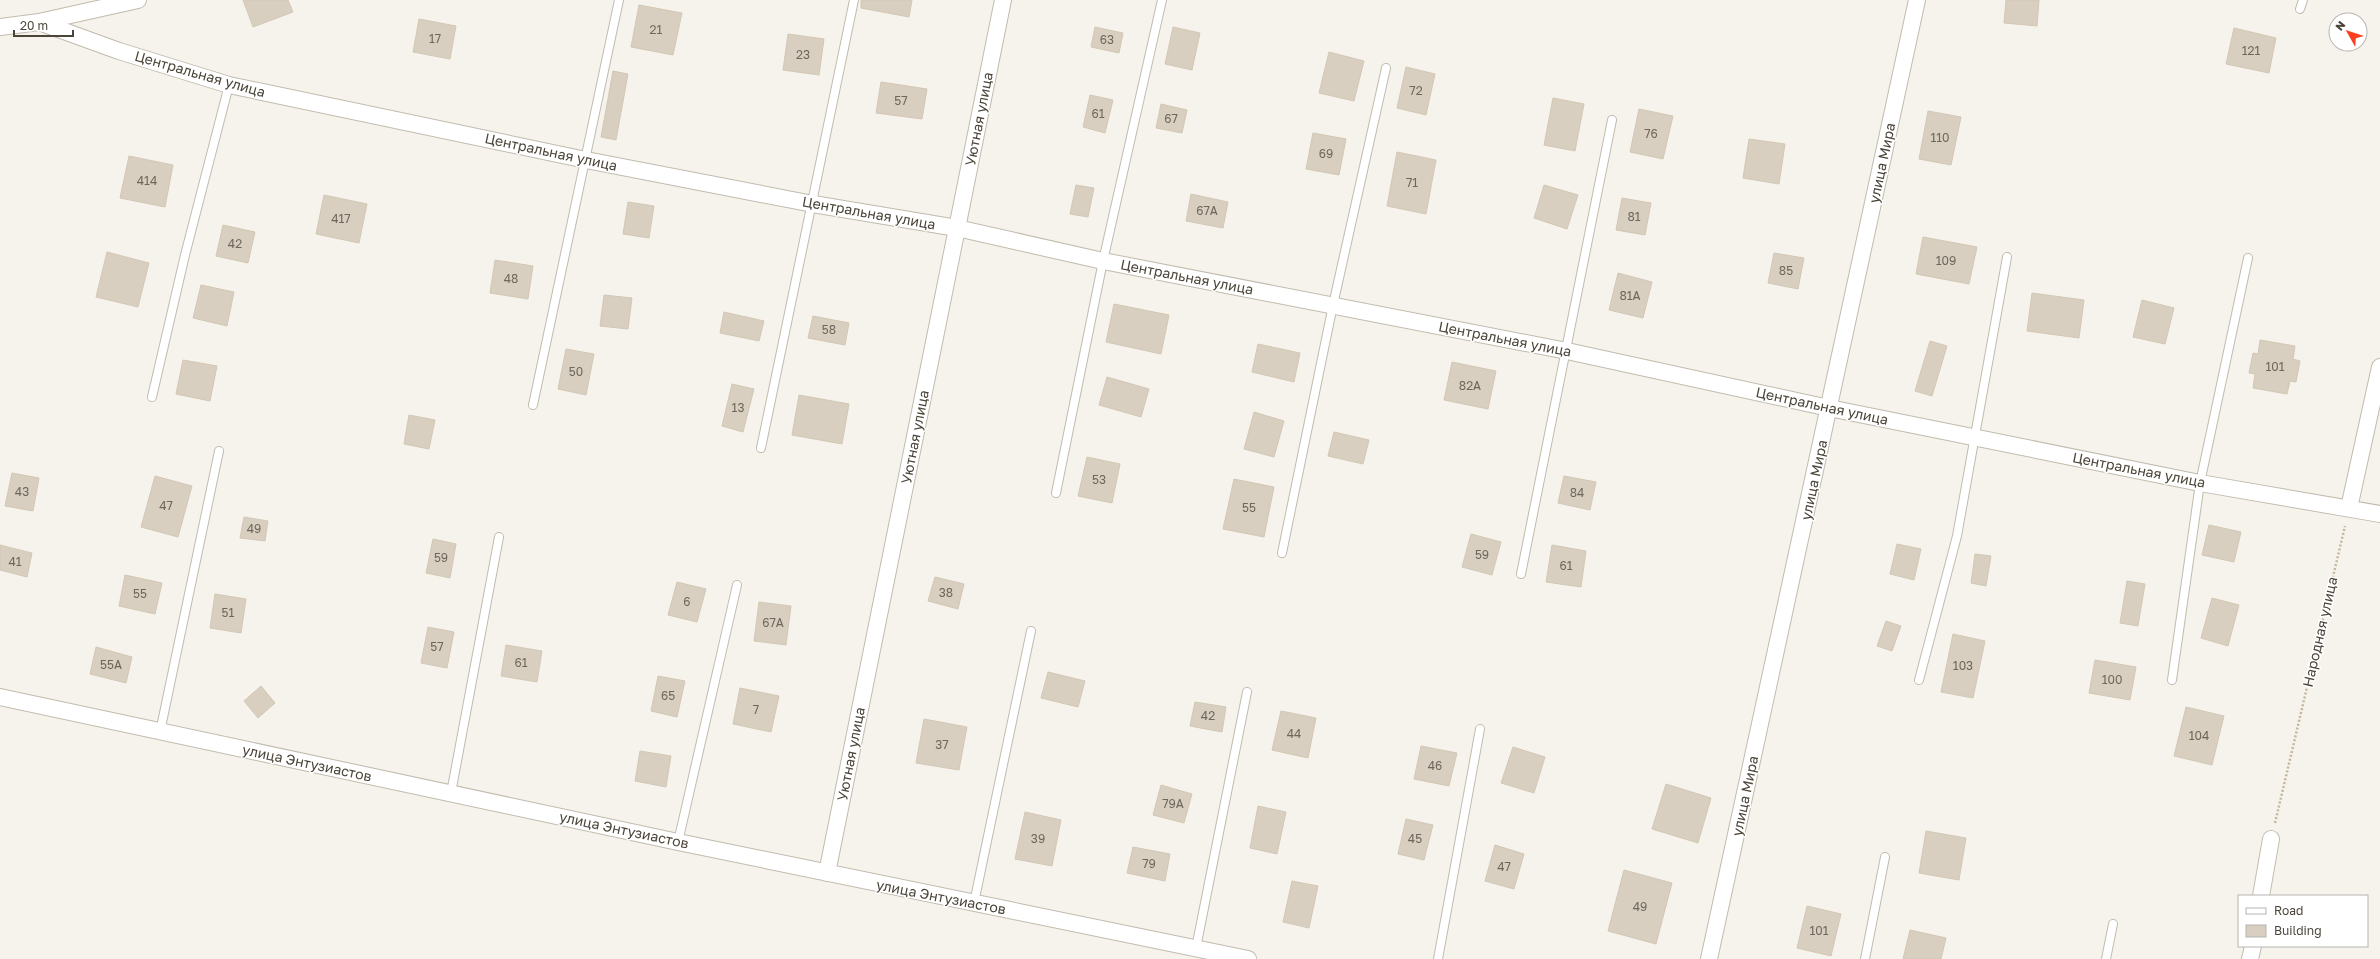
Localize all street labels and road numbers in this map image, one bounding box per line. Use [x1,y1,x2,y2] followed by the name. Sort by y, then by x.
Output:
[133,47,267,100] street label: Центральная улица
[961,70,996,167] street label: Уютная улица
[1865,121,1898,205] street label: улица Мира
[483,129,619,174] street label: Центральная улица
[801,192,937,233] street label: Центральная улица
[1119,255,1255,298] street label: Центральная улица
[1437,317,1573,360] street label: Центральная улица
[1754,383,1890,428] street label: Центральная улица
[897,388,932,485] street label: Уютная улица
[1797,438,1830,522] street label: улица Мира
[2071,448,2207,491] street label: Центральная улица
[2299,575,2340,689] street label: Народная улица
[833,705,868,802] street label: Уютная улица
[241,741,373,785] street label: улица Энтузиастов
[1728,754,1761,838] street label: улица Мира
[558,808,690,852] street label: улица Энтузиастов
[875,876,1007,917] street label: улица Энтузиастов

